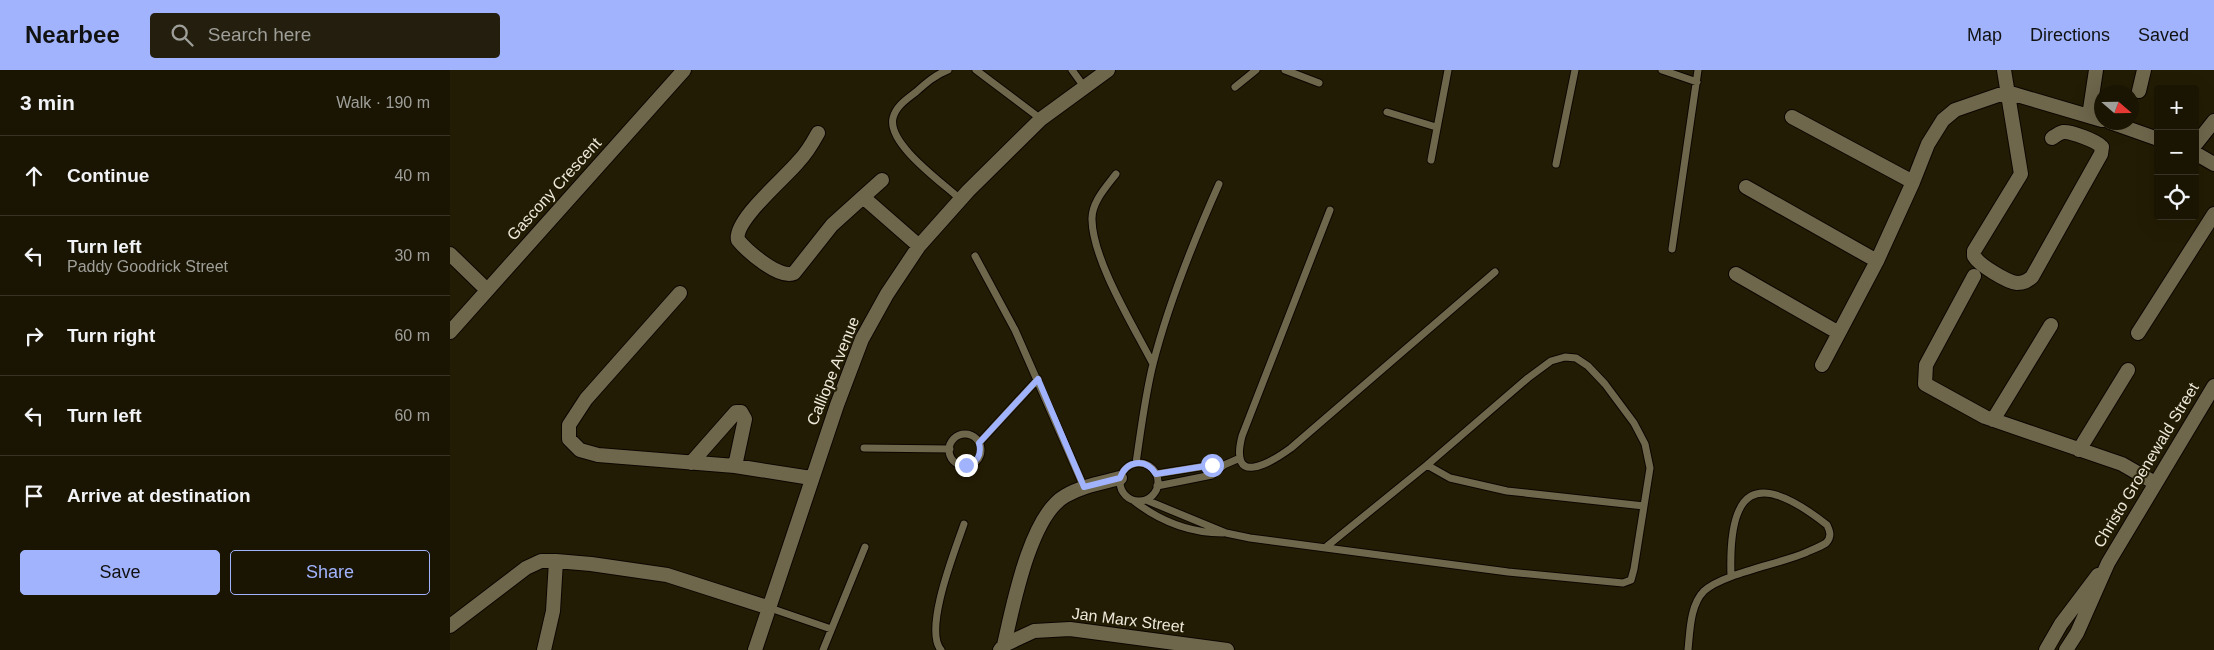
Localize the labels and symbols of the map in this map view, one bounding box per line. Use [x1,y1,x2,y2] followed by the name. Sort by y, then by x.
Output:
[2094,85,2139,130] north arrow
[504,134,605,244] street label: Gascony Crescent
[804,314,863,428] street label: Calliope Avenue
[2090,379,2202,550] street label: Christo Groenewald Street
[955,454,978,477] route end
[1201,454,1224,477] route start
[1071,605,1186,635] street label: Jan Marx Street

